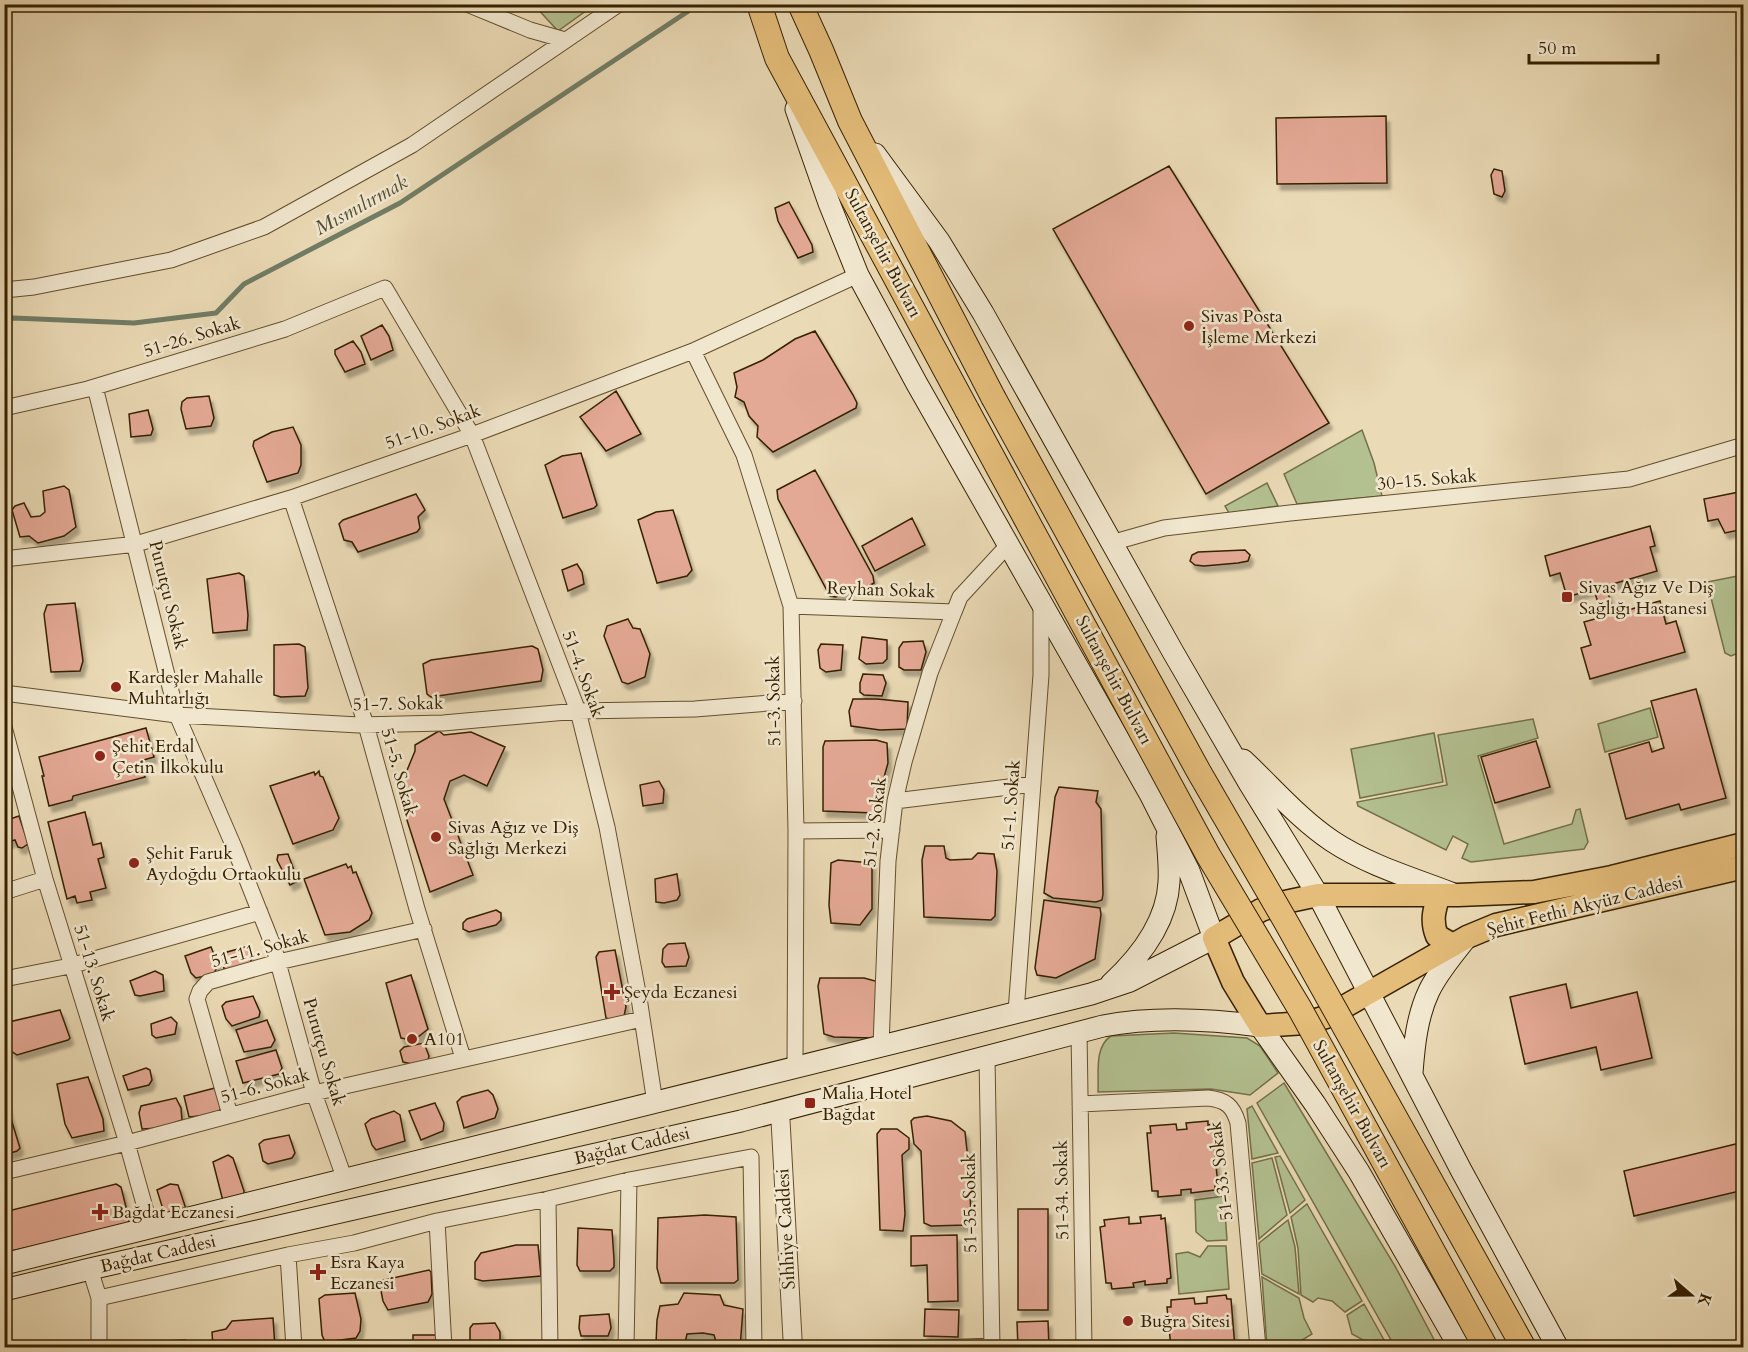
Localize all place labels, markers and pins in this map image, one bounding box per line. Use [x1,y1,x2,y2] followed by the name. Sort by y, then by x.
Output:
[1201,304,1317,350] place label: Sivas Posta İşleme Merkezi
[1182,319,1196,333] marker: Sivas Posta İşleme Merkezi
[1579,575,1714,621] place label: Sivas Ağız Ve Diş Sağlığı Hastanesi
[1560,590,1574,604] marker: Sivas Ağız Ve Diş Sağlığı Hastanesi
[128,665,263,711] place label: Kardeşler Mahalle Muhtarlığı
[109,680,123,694] marker: Kardeşler Mahalle Muhtarlığı
[112,734,224,780] place label: Şehit Erdal Çetin İlkokulu
[93,749,107,763] marker: Şehit Erdal Çetin İlkokulu
[448,815,578,861] place label: Sivas Ağız ve Diş Sağlığı Merkezi
[429,830,443,844] marker: Sivas Ağız ve Diş Sağlığı Merkezi
[146,841,301,887] place label: Şehit Faruk Aydoğdu Ortaokulu
[127,856,141,870] marker: Şehit Faruk Aydoğdu Ortaokulu
[624,980,738,1005] place label: Şeyda Eczanesi
[605,985,619,999] marker: Şeyda Eczanesi
[424,1027,464,1052] place label: A101
[405,1032,419,1046] marker: A101
[822,1081,913,1127] place label: Malia Hotel Bağdat
[803,1096,817,1110] marker: Malia Hotel Bağdat
[112,1200,235,1225] place label: Bağdat Eczanesi
[93,1205,107,1219] marker: Bağdat Eczanesi
[330,1250,405,1296] place label: Esra Kaya Eczanesi
[311,1265,325,1279] marker: Esra Kaya Eczanesi
[1140,1309,1230,1334] place label: Buğra Sitesi
[1121,1314,1135,1328] marker: Buğra Sitesi

